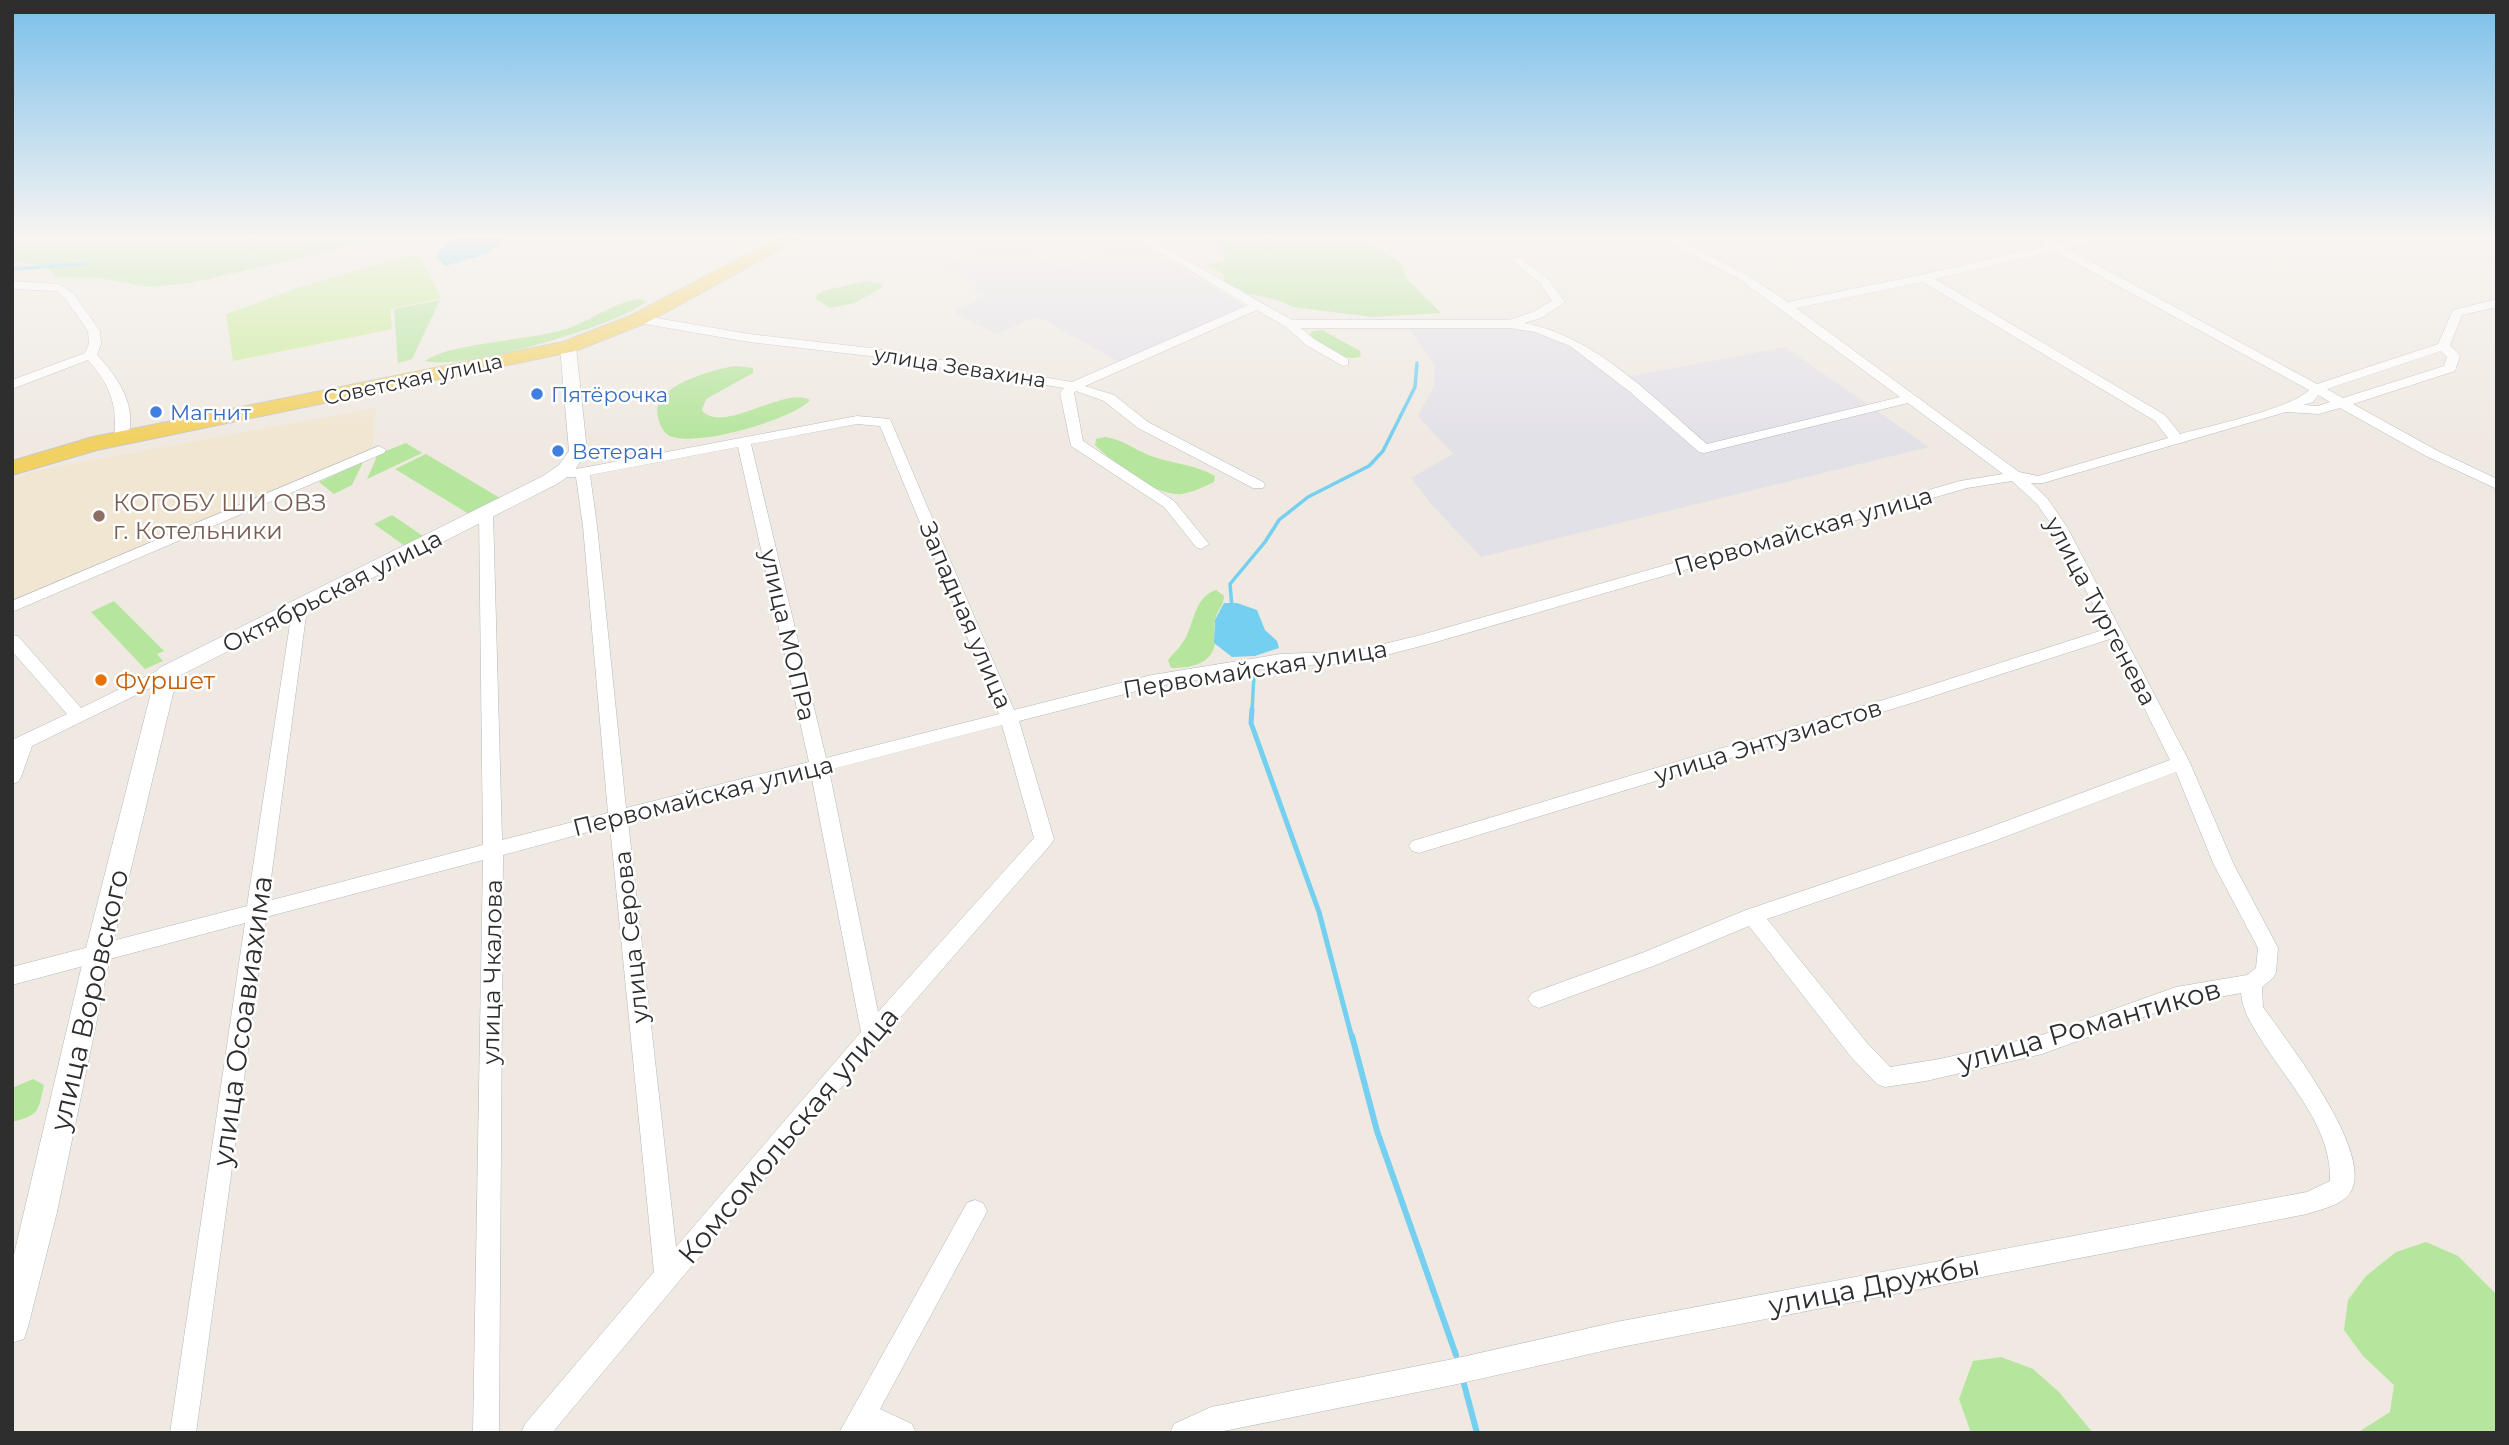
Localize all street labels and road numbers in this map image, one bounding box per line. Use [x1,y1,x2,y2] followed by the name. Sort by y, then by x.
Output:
[871,341,1048,393] street label: улица Зевахина
[321,348,505,410] street label: Советская улица
[1670,480,1936,582] street label: Первомайская улица
[2039,511,2163,710] street label: улица Тургенева
[913,517,1019,713] street label: Западная улица
[217,523,447,659] street label: Октябрьская улица
[754,545,822,724] street label: улица МОПРа
[1121,634,1389,704] street label: Первомайская улица
[1650,693,1885,790] street label: улица Энтузиастов
[570,750,836,842] street label: Первомайская улица
[608,849,655,1026] street label: улица Серова
[42,866,136,1135] street label: улица Воровского
[205,873,279,1170] street label: улица Осоавиахима
[476,879,508,1066] street label: улица Чкалова
[1952,971,2225,1079] street label: улица Романтиков
[670,1000,906,1270] street label: Комсомольская улица
[1765,1248,1982,1322] street label: улица Дружбы

